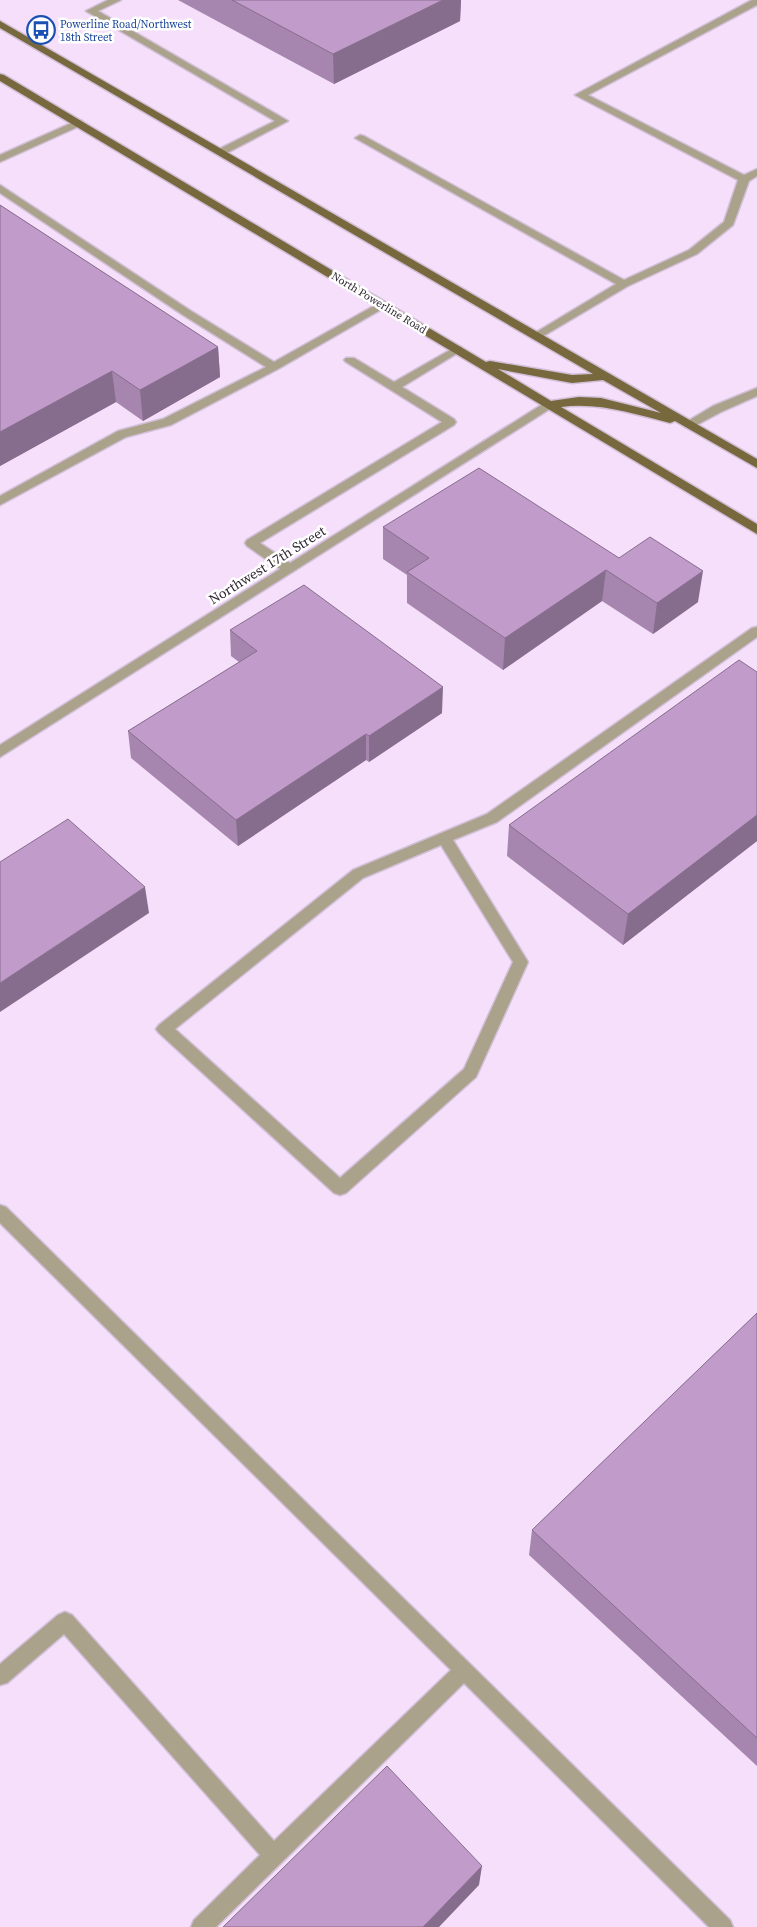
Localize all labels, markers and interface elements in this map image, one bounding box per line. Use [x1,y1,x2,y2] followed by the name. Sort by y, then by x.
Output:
[26,15,56,45] bus stop icon: Powerline Road/Northwest 18th Street
[60,17,192,45] place label: Powerline Road/Northwest 18th Street
[329,269,430,338] street label: North Powerline Road
[205,521,330,609] street label: Northwest 17th Street

